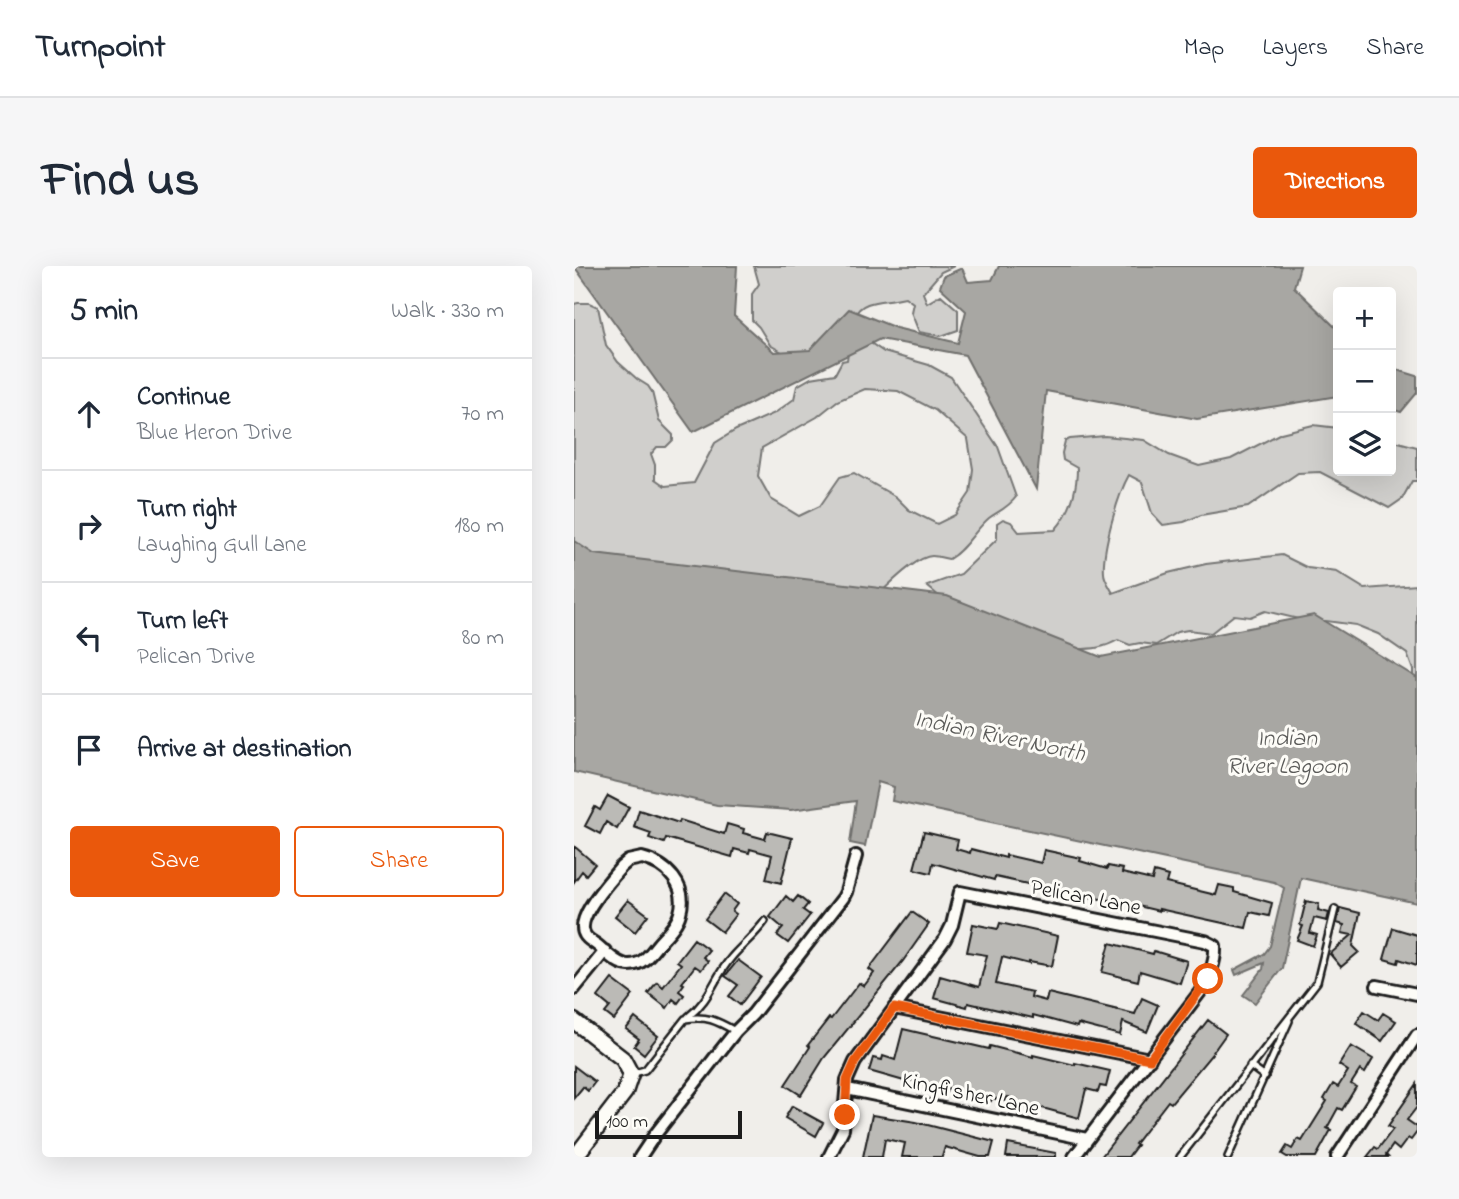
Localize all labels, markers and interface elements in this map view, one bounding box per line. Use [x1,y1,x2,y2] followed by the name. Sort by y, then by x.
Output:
[35,24,166,72] text: Turnpoint
[1184,31,1224,66] text: Map
[1262,31,1328,66] text: Layers
[1366,31,1424,66] text: Share
[42,146,199,218] text: Find us
[1253,147,1417,218] button: Directions
[1333,287,1396,476] map controls
[1333,287,1396,350] button: +
[70,290,138,334] text: 5 min
[391,295,504,328] text: Walk · 330 m
[1333,350,1396,413] button: −
[137,379,230,417] text: Continue
[70,395,108,433] icon: ahead
[461,398,504,431] text: 70 m
[1333,413,1396,476] button: layers
[137,417,292,450] text: Blue Heron Drive
[137,491,237,529] text: Turn right
[70,507,108,545] icon: right
[455,510,504,543] text: 180 m
[137,529,307,562] text: Laughing Gull Lane
[137,603,228,641] text: Turn left
[70,619,108,657] icon: left
[462,622,504,655] text: 80 m
[137,641,255,674] text: Pelican Drive
[911,702,1089,773] water label: Indian River North
[1226,722,1349,785] water label: Indian River Lagoon
[70,731,108,769] icon: arrive
[137,731,352,769] text: Arrive at destination
[70,826,280,897] button: Save
[294,826,504,897] button: Share
[1027,872,1145,926] street label: Pelican Lane
[1192,963,1223,994] route start
[898,1065,1043,1127] street label: Kingfisher Lane
[829,1099,860,1130] route end
[595,1108,742,1140] scale bar
[606,1109,648,1136] text: 100 m

